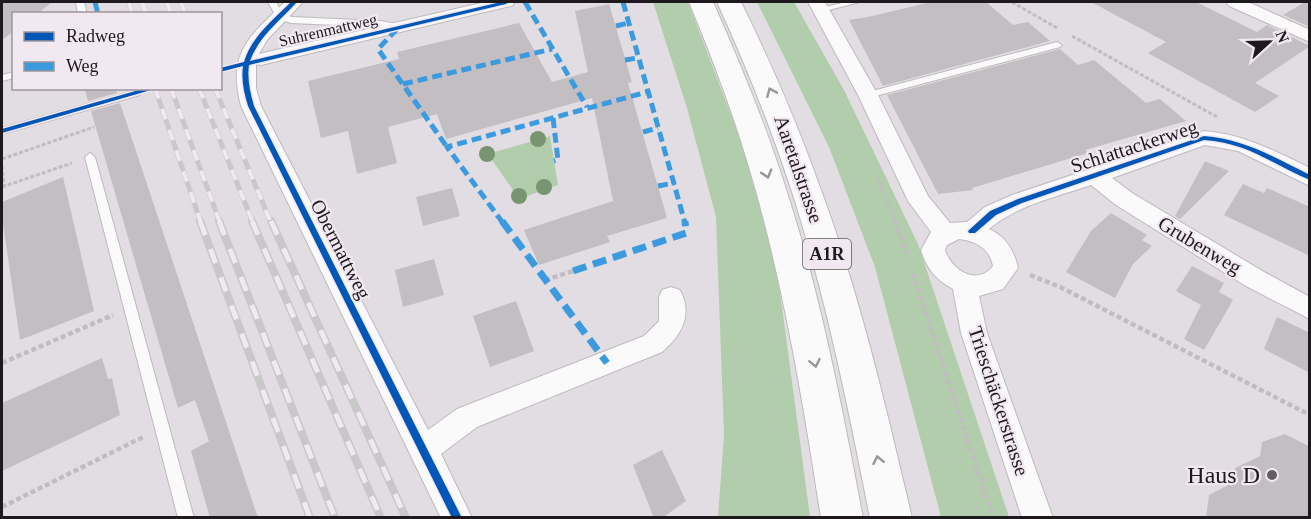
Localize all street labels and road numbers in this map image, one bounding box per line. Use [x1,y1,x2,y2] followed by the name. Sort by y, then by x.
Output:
[277,10,379,51] street label: Suhrenmattweg
[770,112,828,226] street label: Aaretalstrasse
[1068,115,1201,178] street label: Schlattackerweg
[306,196,376,303] street label: Obermattweg
[1154,212,1246,279] street label: Grubenweg
[803,239,851,269] road number: A1R
[964,323,1034,479] street label: Trieschäckerstrasse

